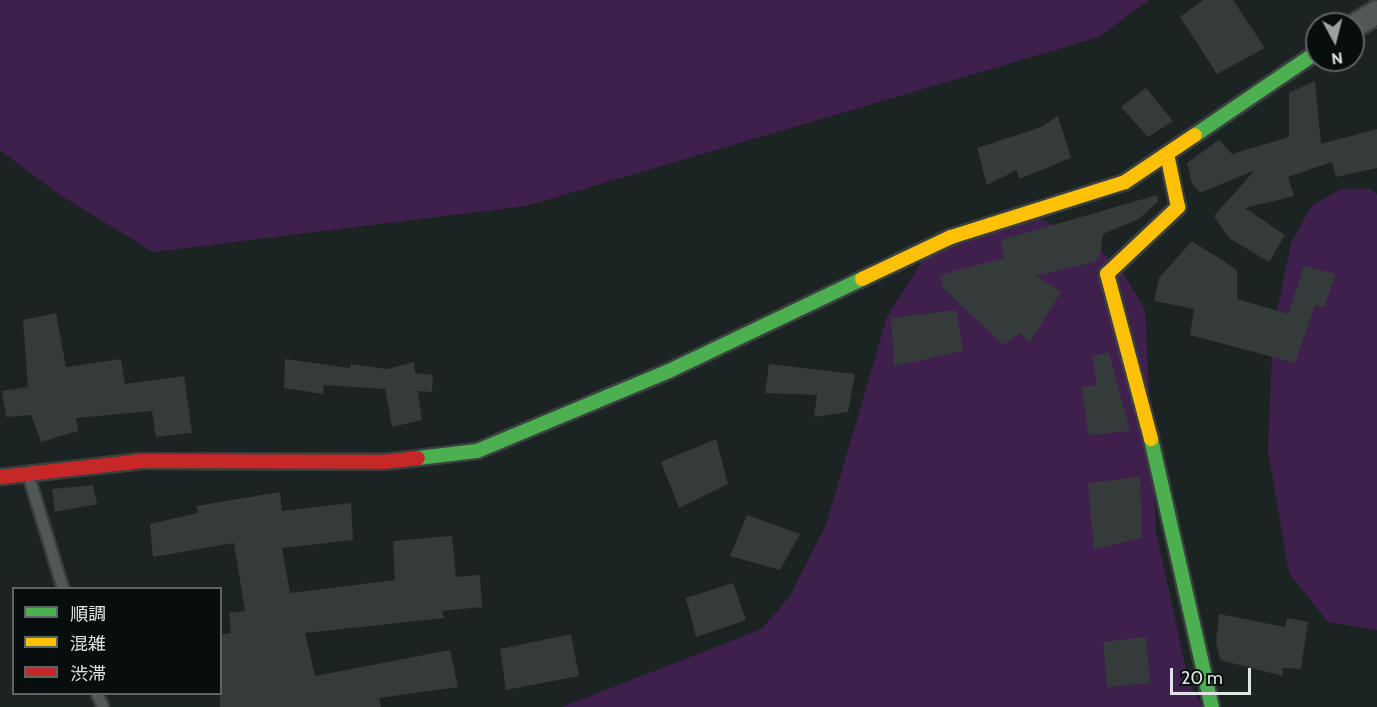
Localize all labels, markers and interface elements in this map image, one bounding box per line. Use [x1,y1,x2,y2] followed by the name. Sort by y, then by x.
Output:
[1305,12,1365,72] north arrow
[1330,48,1344,68] text: N
[12,587,222,695] legend
[70,603,106,625] text: 順調
[70,633,106,655] text: 混雑
[1173,656,1254,694] scale bar
[70,663,106,685] text: 渋滞
[1181,667,1223,689] text: 20 m

